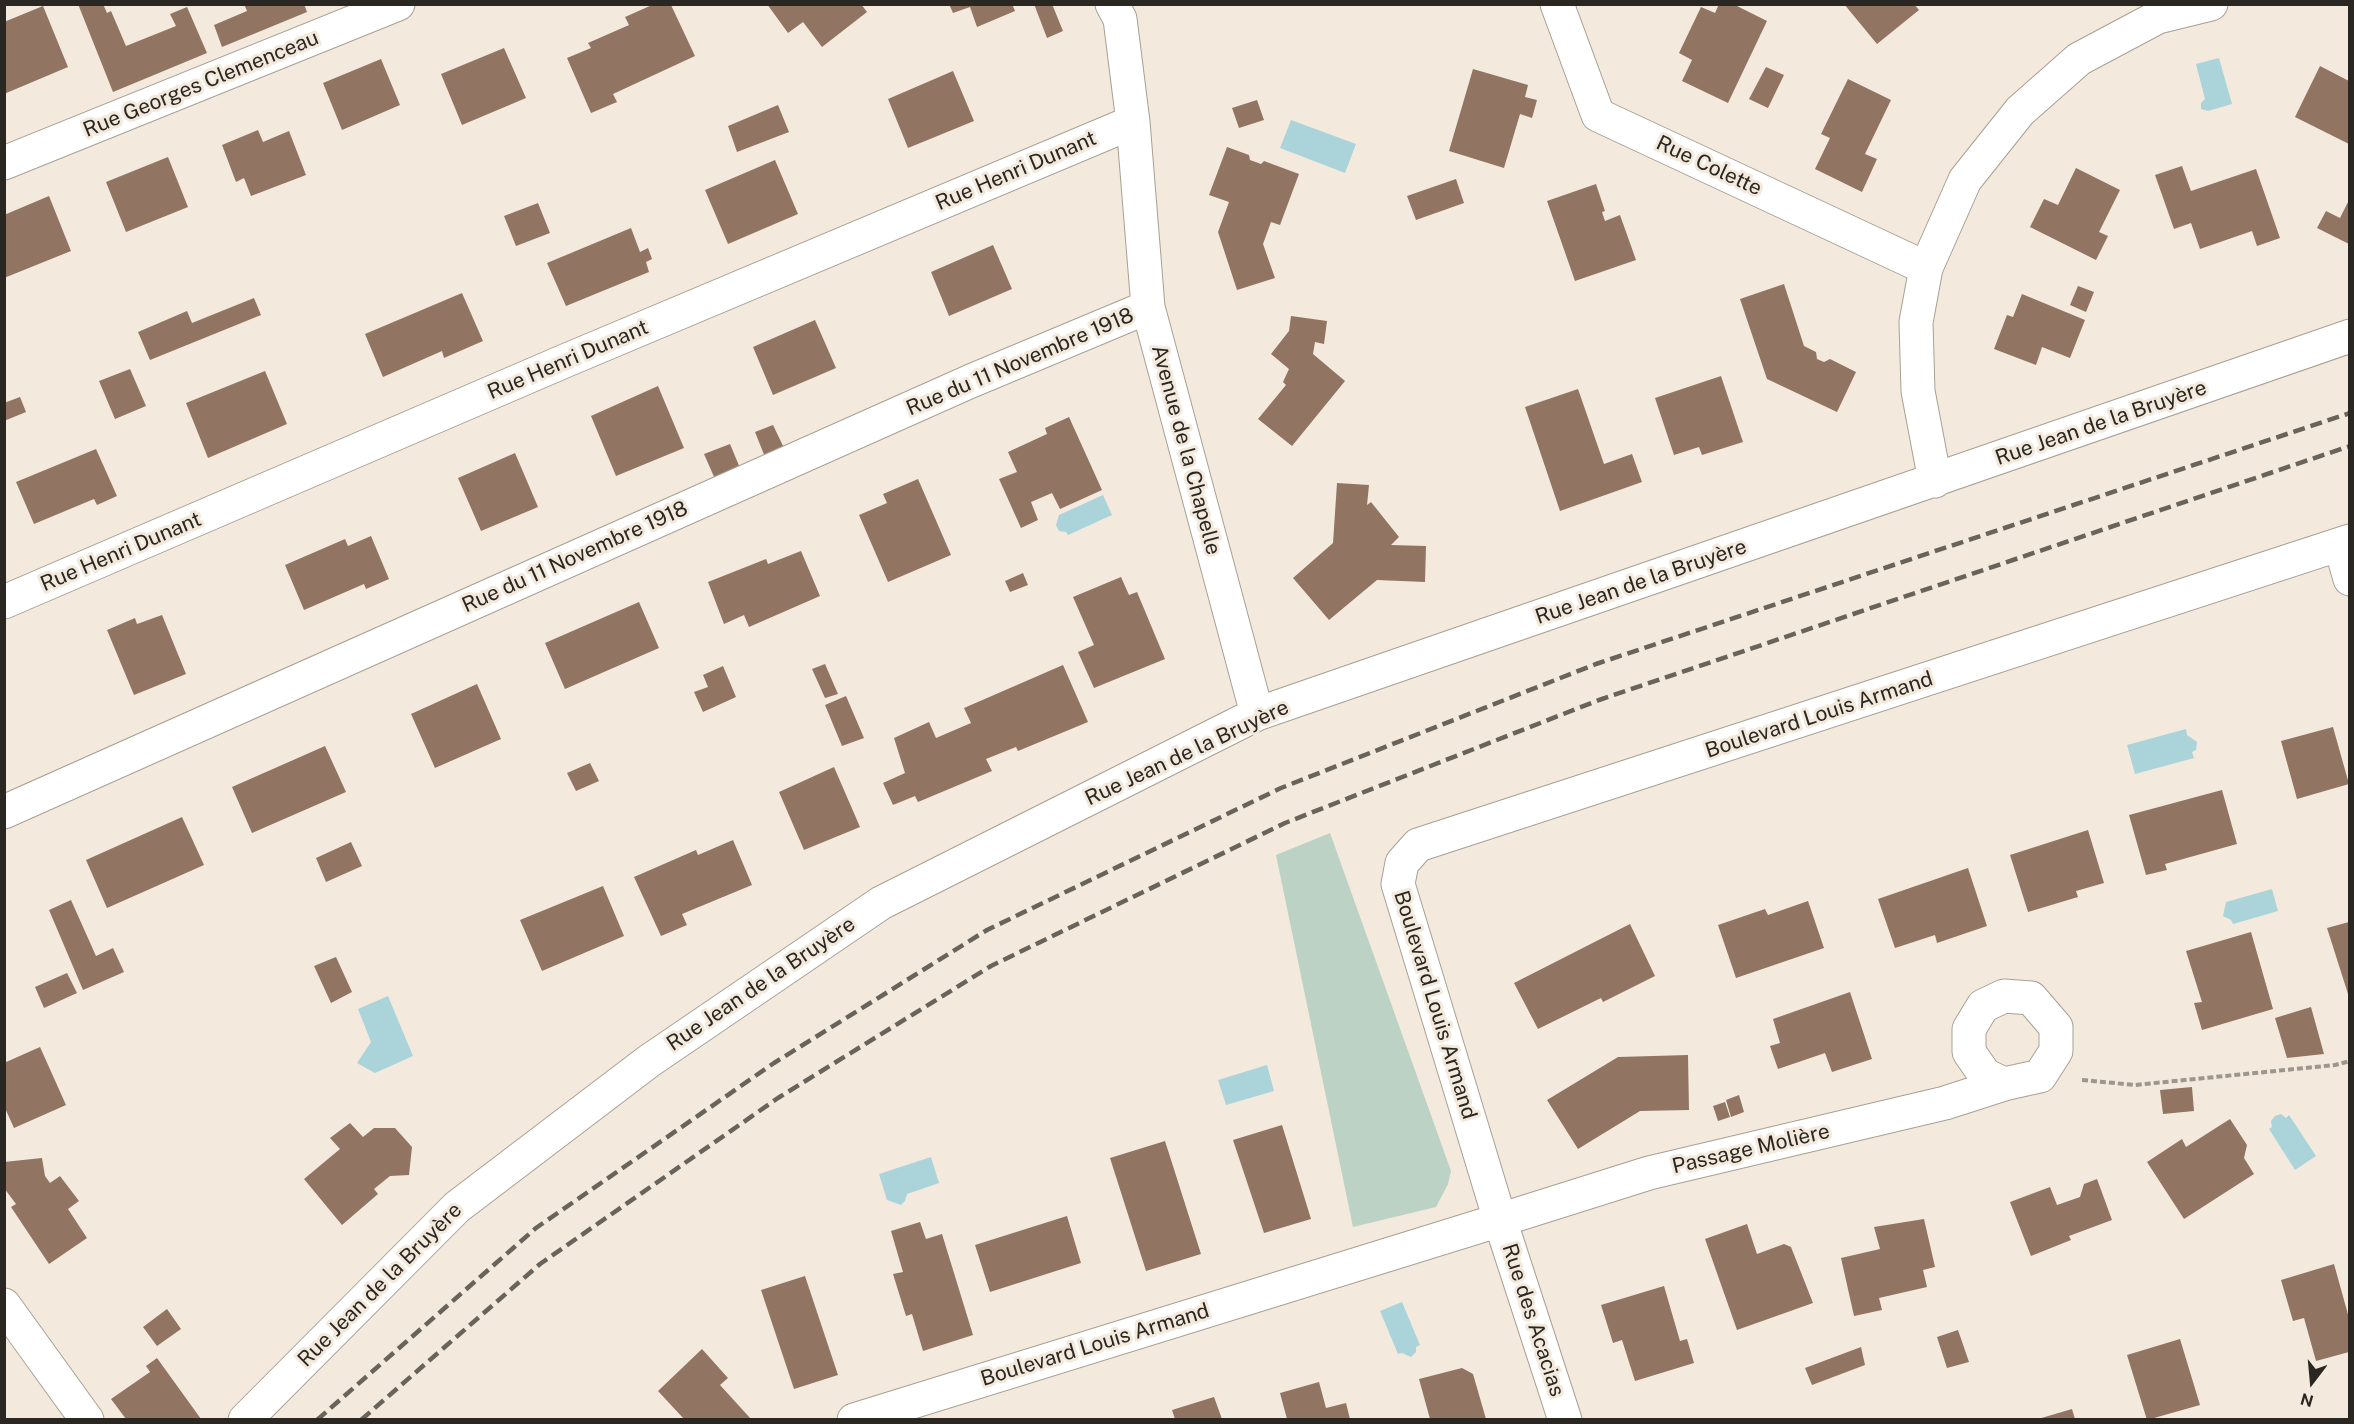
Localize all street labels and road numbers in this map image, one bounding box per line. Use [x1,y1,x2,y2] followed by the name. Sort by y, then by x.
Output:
[80,25,322,143] street label: Rue Georges Clemenceau
[932,126,1100,216] street label: Rue Henri Dunant
[1652,131,1766,201] street label: Rue Colette
[903,303,1137,421] street label: Rue du 11 Novembre 1918
[484,315,652,405] street label: Rue Henri Dunant
[1146,342,1226,558] street label: Avenue de la Chapelle
[1992,375,2210,471] street label: Rue Jean de la Bruyère
[458,496,692,618] street label: Rue du 11 Novembre 1918
[37,507,205,597] street label: Rue Henri Dunant
[1532,534,1750,630] street label: Rue Jean de la Bruyère
[1702,666,1936,764] street label: Boulevard Louis Armand
[1081,695,1293,811] street label: Rue Jean de la Bruyère
[1388,888,1482,1122] street label: Boulevard Louis Armand
[662,912,860,1056] street label: Rue Jean de la Bruyère
[1670,1119,1832,1179] street label: Passage Molière
[293,1198,467,1372] street label: Rue Jean de la Bruyère
[1496,1240,1570,1400] street label: Rue des Acacias
[978,1298,1212,1392] street label: Boulevard Louis Armand

